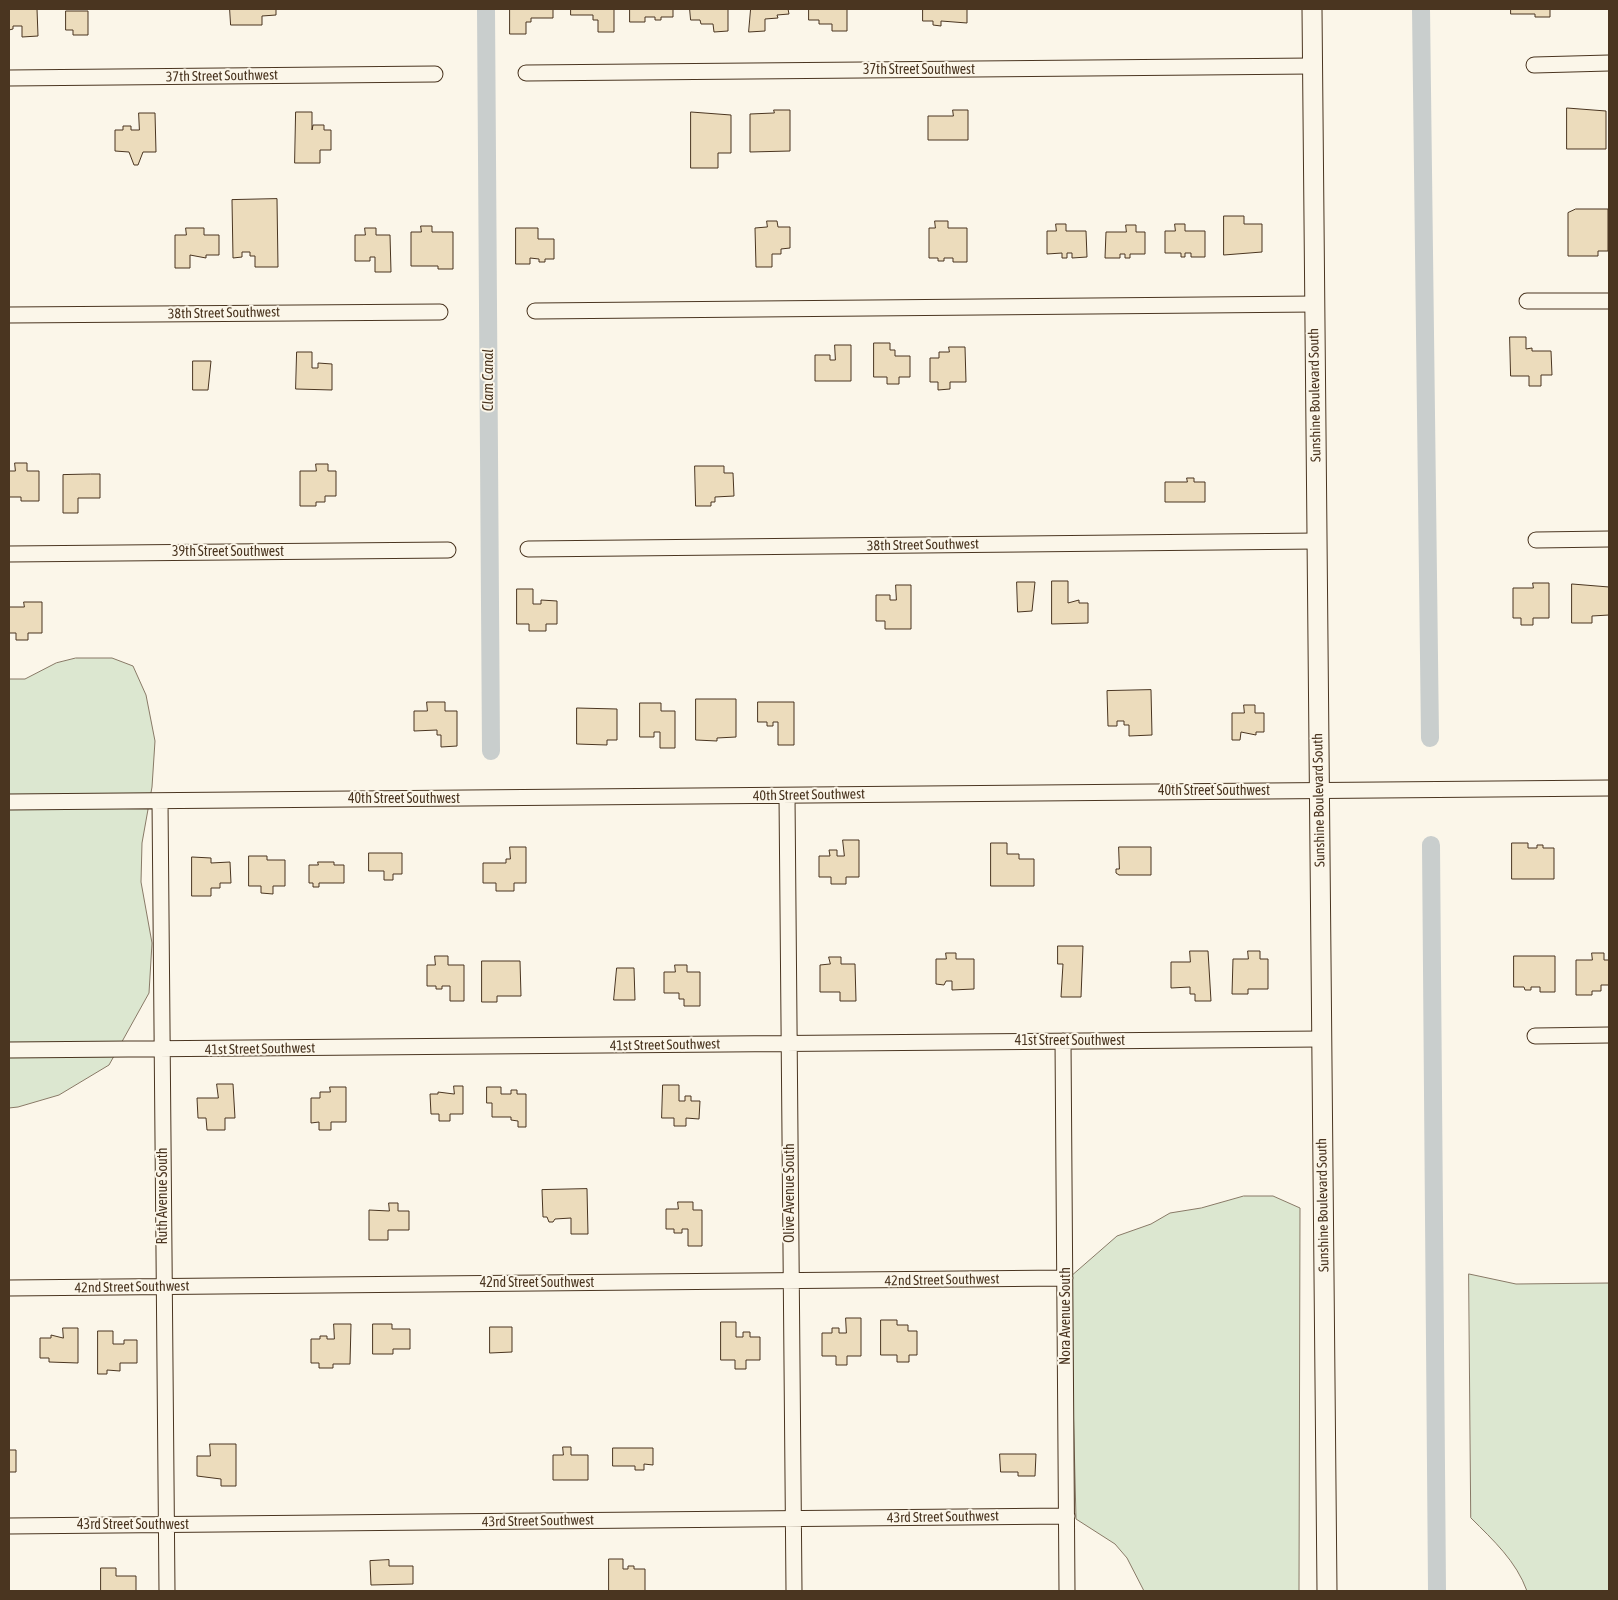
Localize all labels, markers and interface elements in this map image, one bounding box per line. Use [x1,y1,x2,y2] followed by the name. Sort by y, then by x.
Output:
[863,62,975,78] street label: 37th Street Southwest
[166,67,278,85] street label: 37th Street Southwest
[168,304,280,322] street label: 38th Street Southwest
[1305,328,1325,462] street label: Sunshine Boulevard South
[479,349,497,411] water label: Clam Canal
[867,536,979,554] street label: 38th Street Southwest
[172,544,284,560] street label: 39th Street Southwest
[1309,733,1329,867] street label: Sunshine Boulevard South
[1158,783,1270,799] street label: 40th Street Southwest
[753,786,865,804] street label: 40th Street Southwest
[348,791,460,807] street label: 40th Street Southwest
[1015,1033,1125,1049] street label: 41st Street Southwest
[610,1036,720,1054] street label: 41st Street Southwest
[205,1040,315,1058] street label: 41st Street Southwest
[1313,1138,1333,1272] street label: Sunshine Boulevard South
[782,1143,798,1243] street label: Olive Avenue South
[155,1147,171,1245] street label: Ruth Avenue South
[1058,1267,1074,1365] street label: Nora Avenue South
[884,1271,1000,1289] street label: 42nd Street Southwest
[480,1275,594,1291] street label: 42nd Street Southwest
[74,1278,190,1296] street label: 42nd Street Southwest
[887,1508,999,1526] street label: 43rd Street Southwest
[482,1512,594,1530] street label: 43rd Street Southwest
[77,1517,189,1533] street label: 43rd Street Southwest

